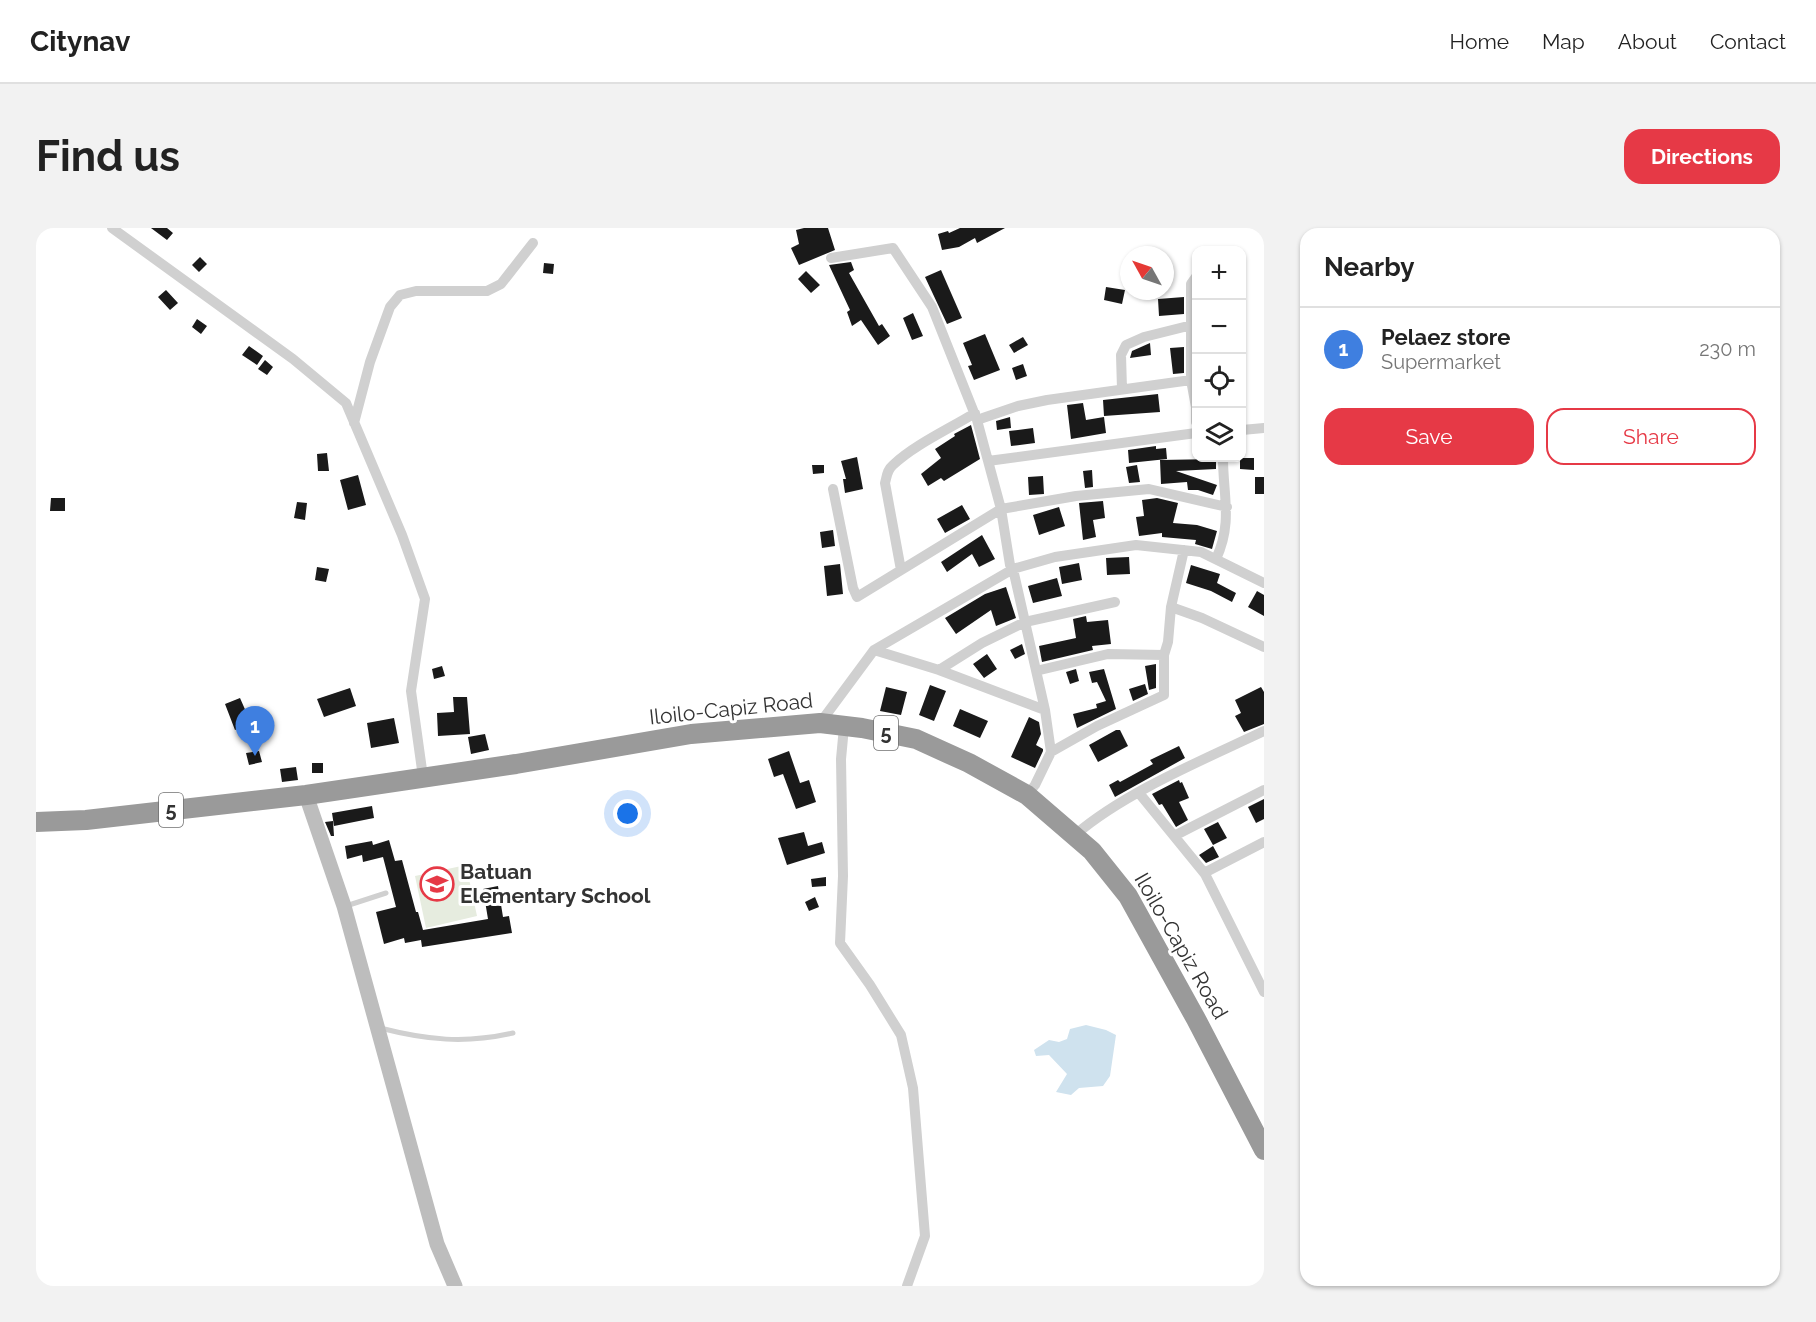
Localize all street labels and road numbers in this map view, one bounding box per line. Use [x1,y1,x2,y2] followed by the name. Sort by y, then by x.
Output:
[648,687,814,730] street label: Iloilo-Capiz Road
[874,716,898,750] road number: 5
[159,793,183,827] road number: 5
[1129,868,1233,1023] street label: Iloilo-Capiz Road

